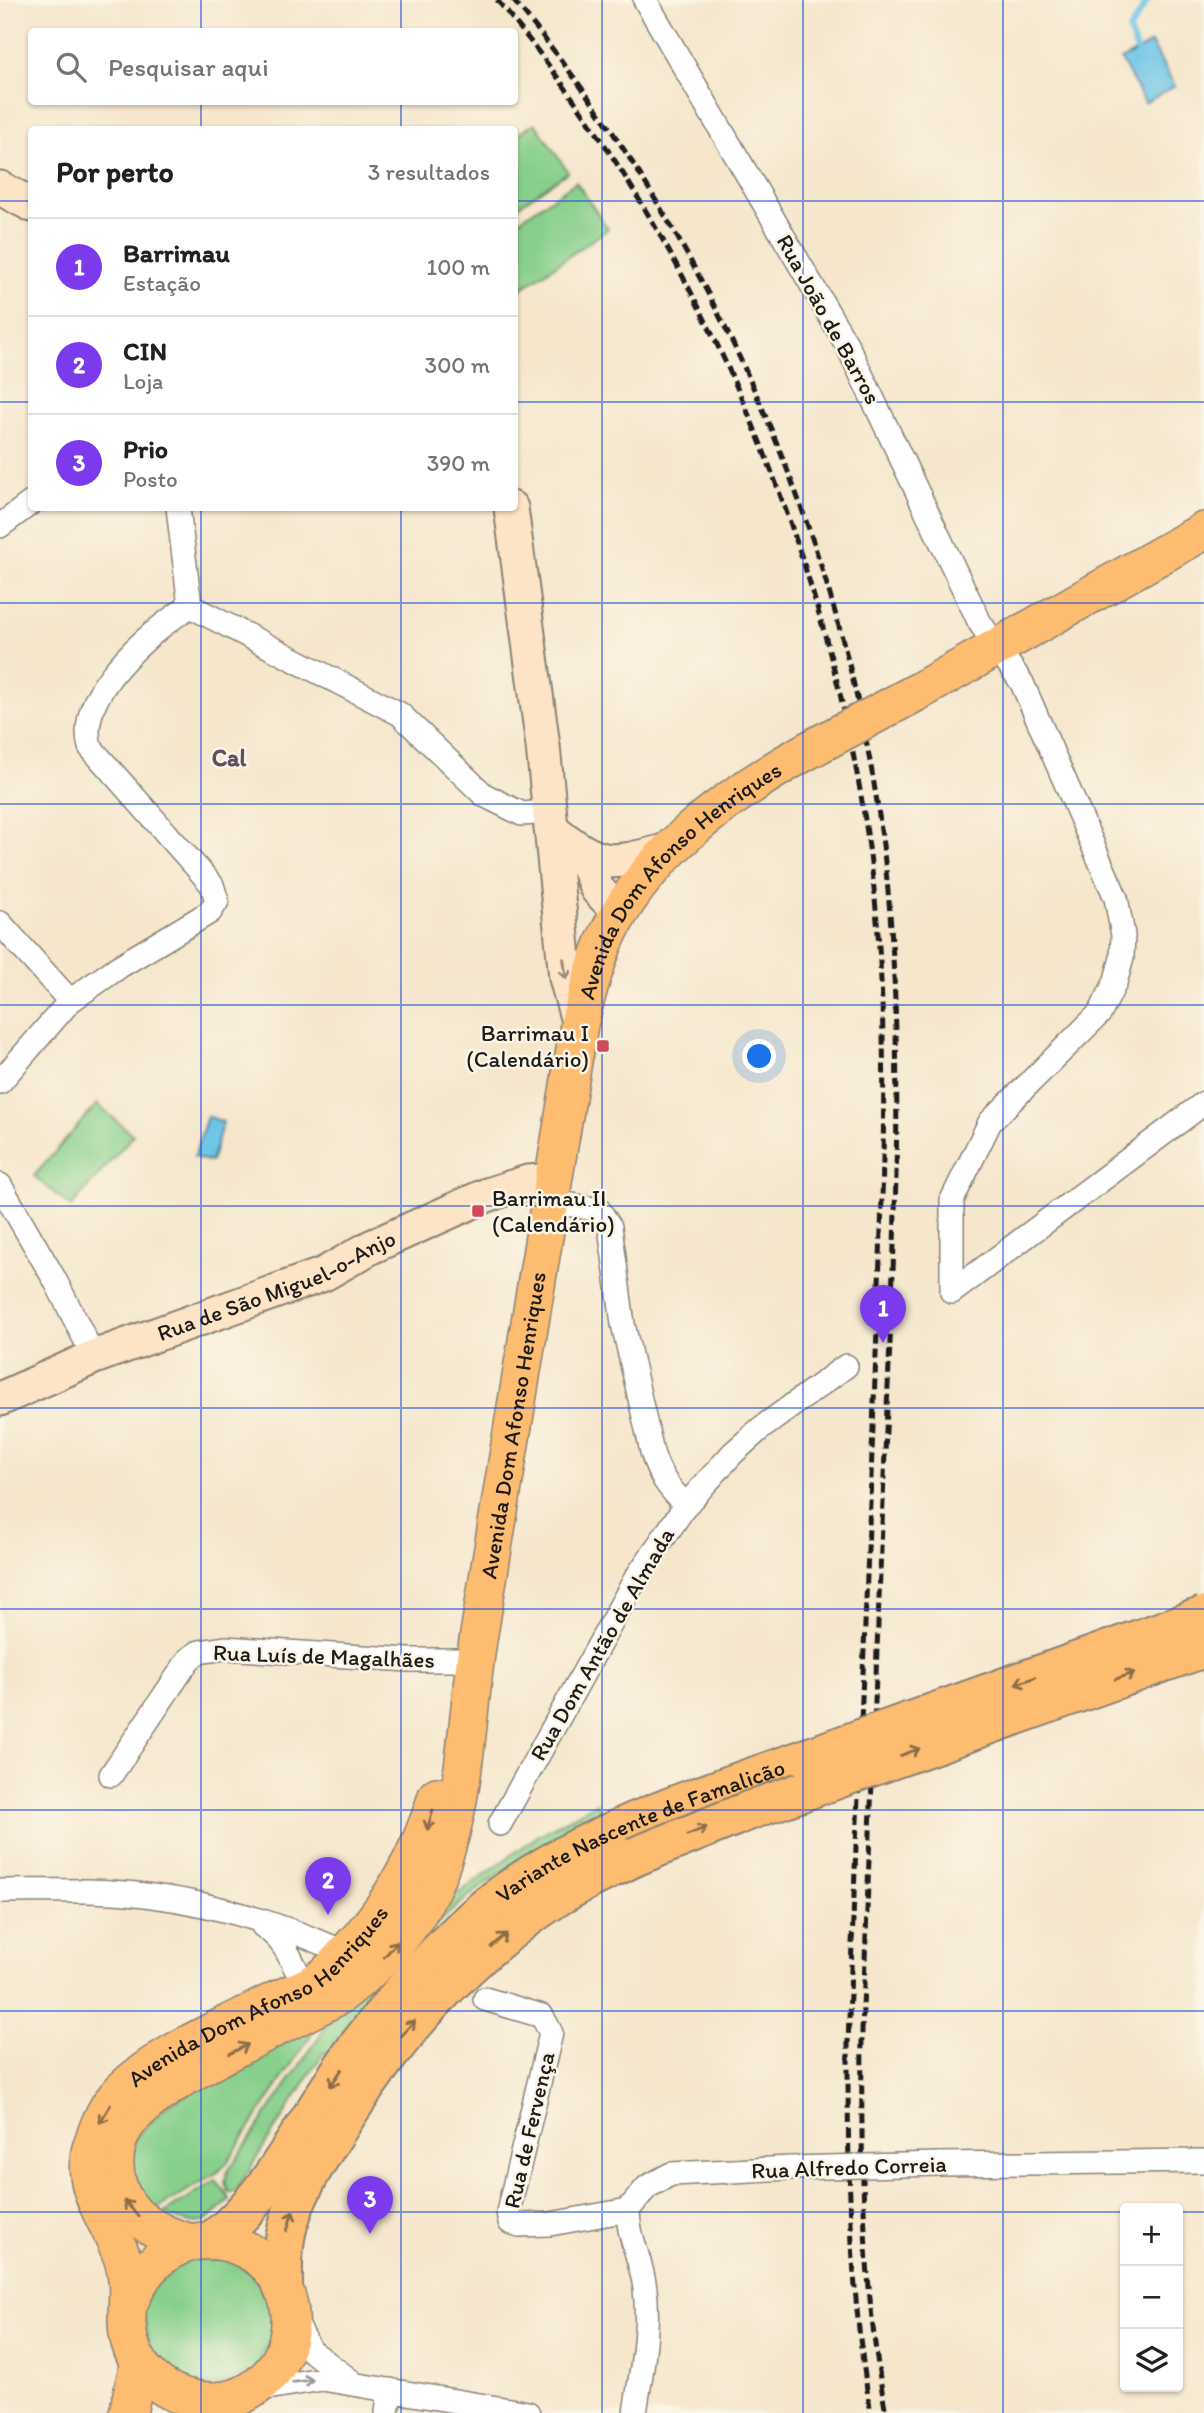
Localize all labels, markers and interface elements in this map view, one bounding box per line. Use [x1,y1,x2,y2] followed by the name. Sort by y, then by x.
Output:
[28,28,518,105] search box
[52,48,90,86] icon: search
[108,51,269,83] text: Pesquisar aqui
[56,153,174,190] text: Por perto
[368,158,490,186] text: 3 resultados
[771,229,887,409] street label: Rua João de Barros
[123,237,230,269] text: Barrimau
[74,253,84,281] text: 1
[426,253,490,281] text: 100 m
[123,269,201,297] text: Estação
[123,335,167,367] text: CIN
[73,351,85,379] text: 2
[425,351,490,379] text: 300 m
[123,367,163,395] text: Loja
[123,433,168,465] text: Prio
[73,449,85,477] text: 3
[427,449,490,477] text: 390 m
[123,465,178,493] text: Posto
[212,743,247,772] district label: Cal
[572,755,786,1002] street label: Avenida Dom Afonso Henriques
[558,957,571,980] one-way arrow
[466,1019,589,1073] place label: Barrimau I (Calendário)
[595,1038,611,1054] marker: Barrimau I (Calendário)
[742,1039,776,1073] your location
[492,1184,615,1238] place label: Barrimau II (Calendário)
[470,1203,486,1219] marker: Barrimau II (Calendário)
[153,1224,400,1347] street label: Rua de São Miguel-o-Anjo
[474,1270,552,1581] street label: Avenida Dom Afonso Henriques
[860,1285,906,1343] pin: 1
[524,1522,680,1766] street label: Rua Dom Antão de Almada
[213,1638,435,1674] street label: Rua Luís de Magalhães
[1113,1669,1135,1681] one-way arrow
[1014,1676,1036,1689] one-way arrow
[899,1745,921,1757] one-way arrow
[490,1753,789,1908] street label: Variante Nascente de Famalicão
[422,1809,435,1831] one-way arrow
[686,1824,707,1837] one-way arrow
[305,1857,351,1915] pin: 2
[122,1900,394,2093] street label: Avenida Dom Afonso Henriques
[490,1932,508,1948] one-way arrow
[382,1940,398,1958] one-way arrow
[400,2020,417,2037] one-way arrow
[228,2041,249,2055] one-way arrow
[497,2049,561,2211] street label: Rua de Fervença
[329,2068,344,2087] one-way arrow
[98,2103,112,2123] one-way arrow
[751,2150,947,2184] street label: Rua Alfredo Correia
[347,2176,393,2234] pin: 3
[123,2199,139,2217] one-way arrow
[1120,2203,1183,2392] map controls
[1120,2203,1183,2266] button: +
[284,2210,297,2232] one-way arrow
[1120,2266,1183,2329] button: −
[1120,2329,1183,2392] button: layers
[292,2374,314,2387] one-way arrow

